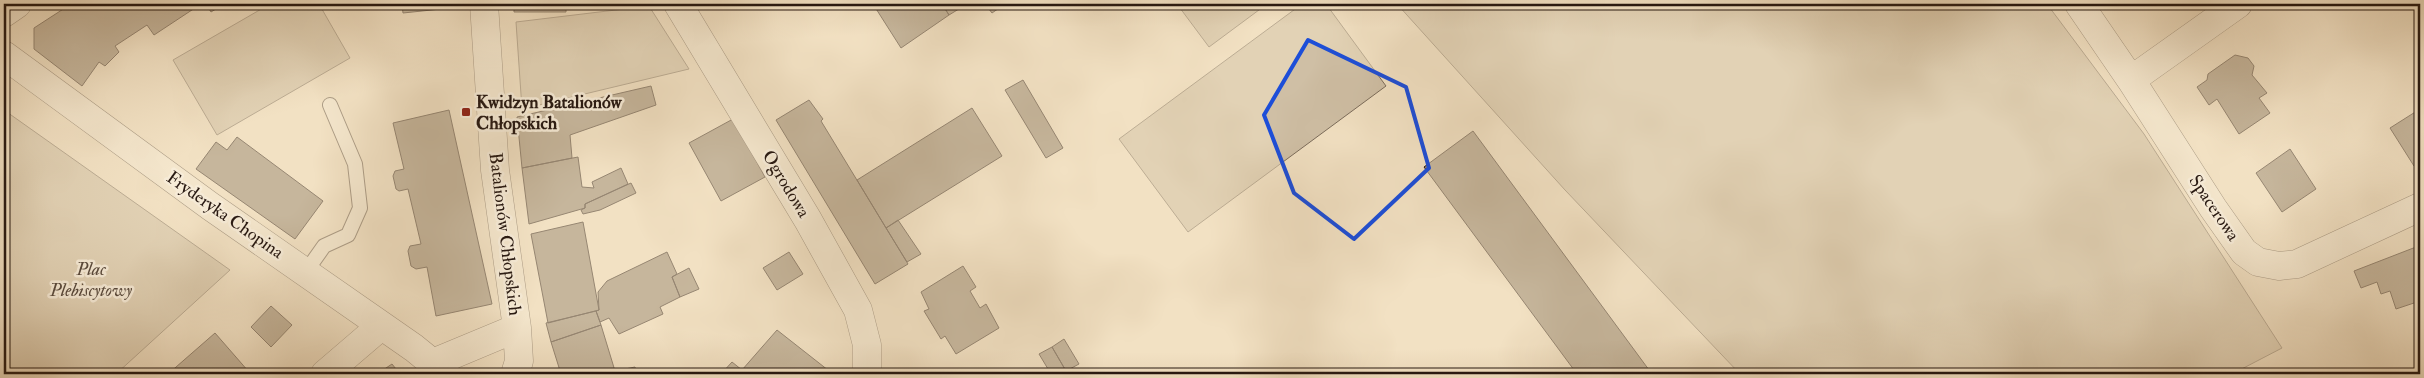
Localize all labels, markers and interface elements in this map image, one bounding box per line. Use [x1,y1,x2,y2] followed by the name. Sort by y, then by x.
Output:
[476,91,623,135] place label: Kwidzyn Batalionów Chłopskich
[460,106,472,118] marker: Kwidzyn Batalionów Chłopskich
[757,146,815,222] street label: Ogrodowa
[484,151,526,317] street label: Batalionów Chłopskich
[162,166,288,264] street label: Fryderyka Chopina
[2184,170,2245,246] street label: Spacerowa
[49,258,133,302] park label: Plac Plebiscytowy

